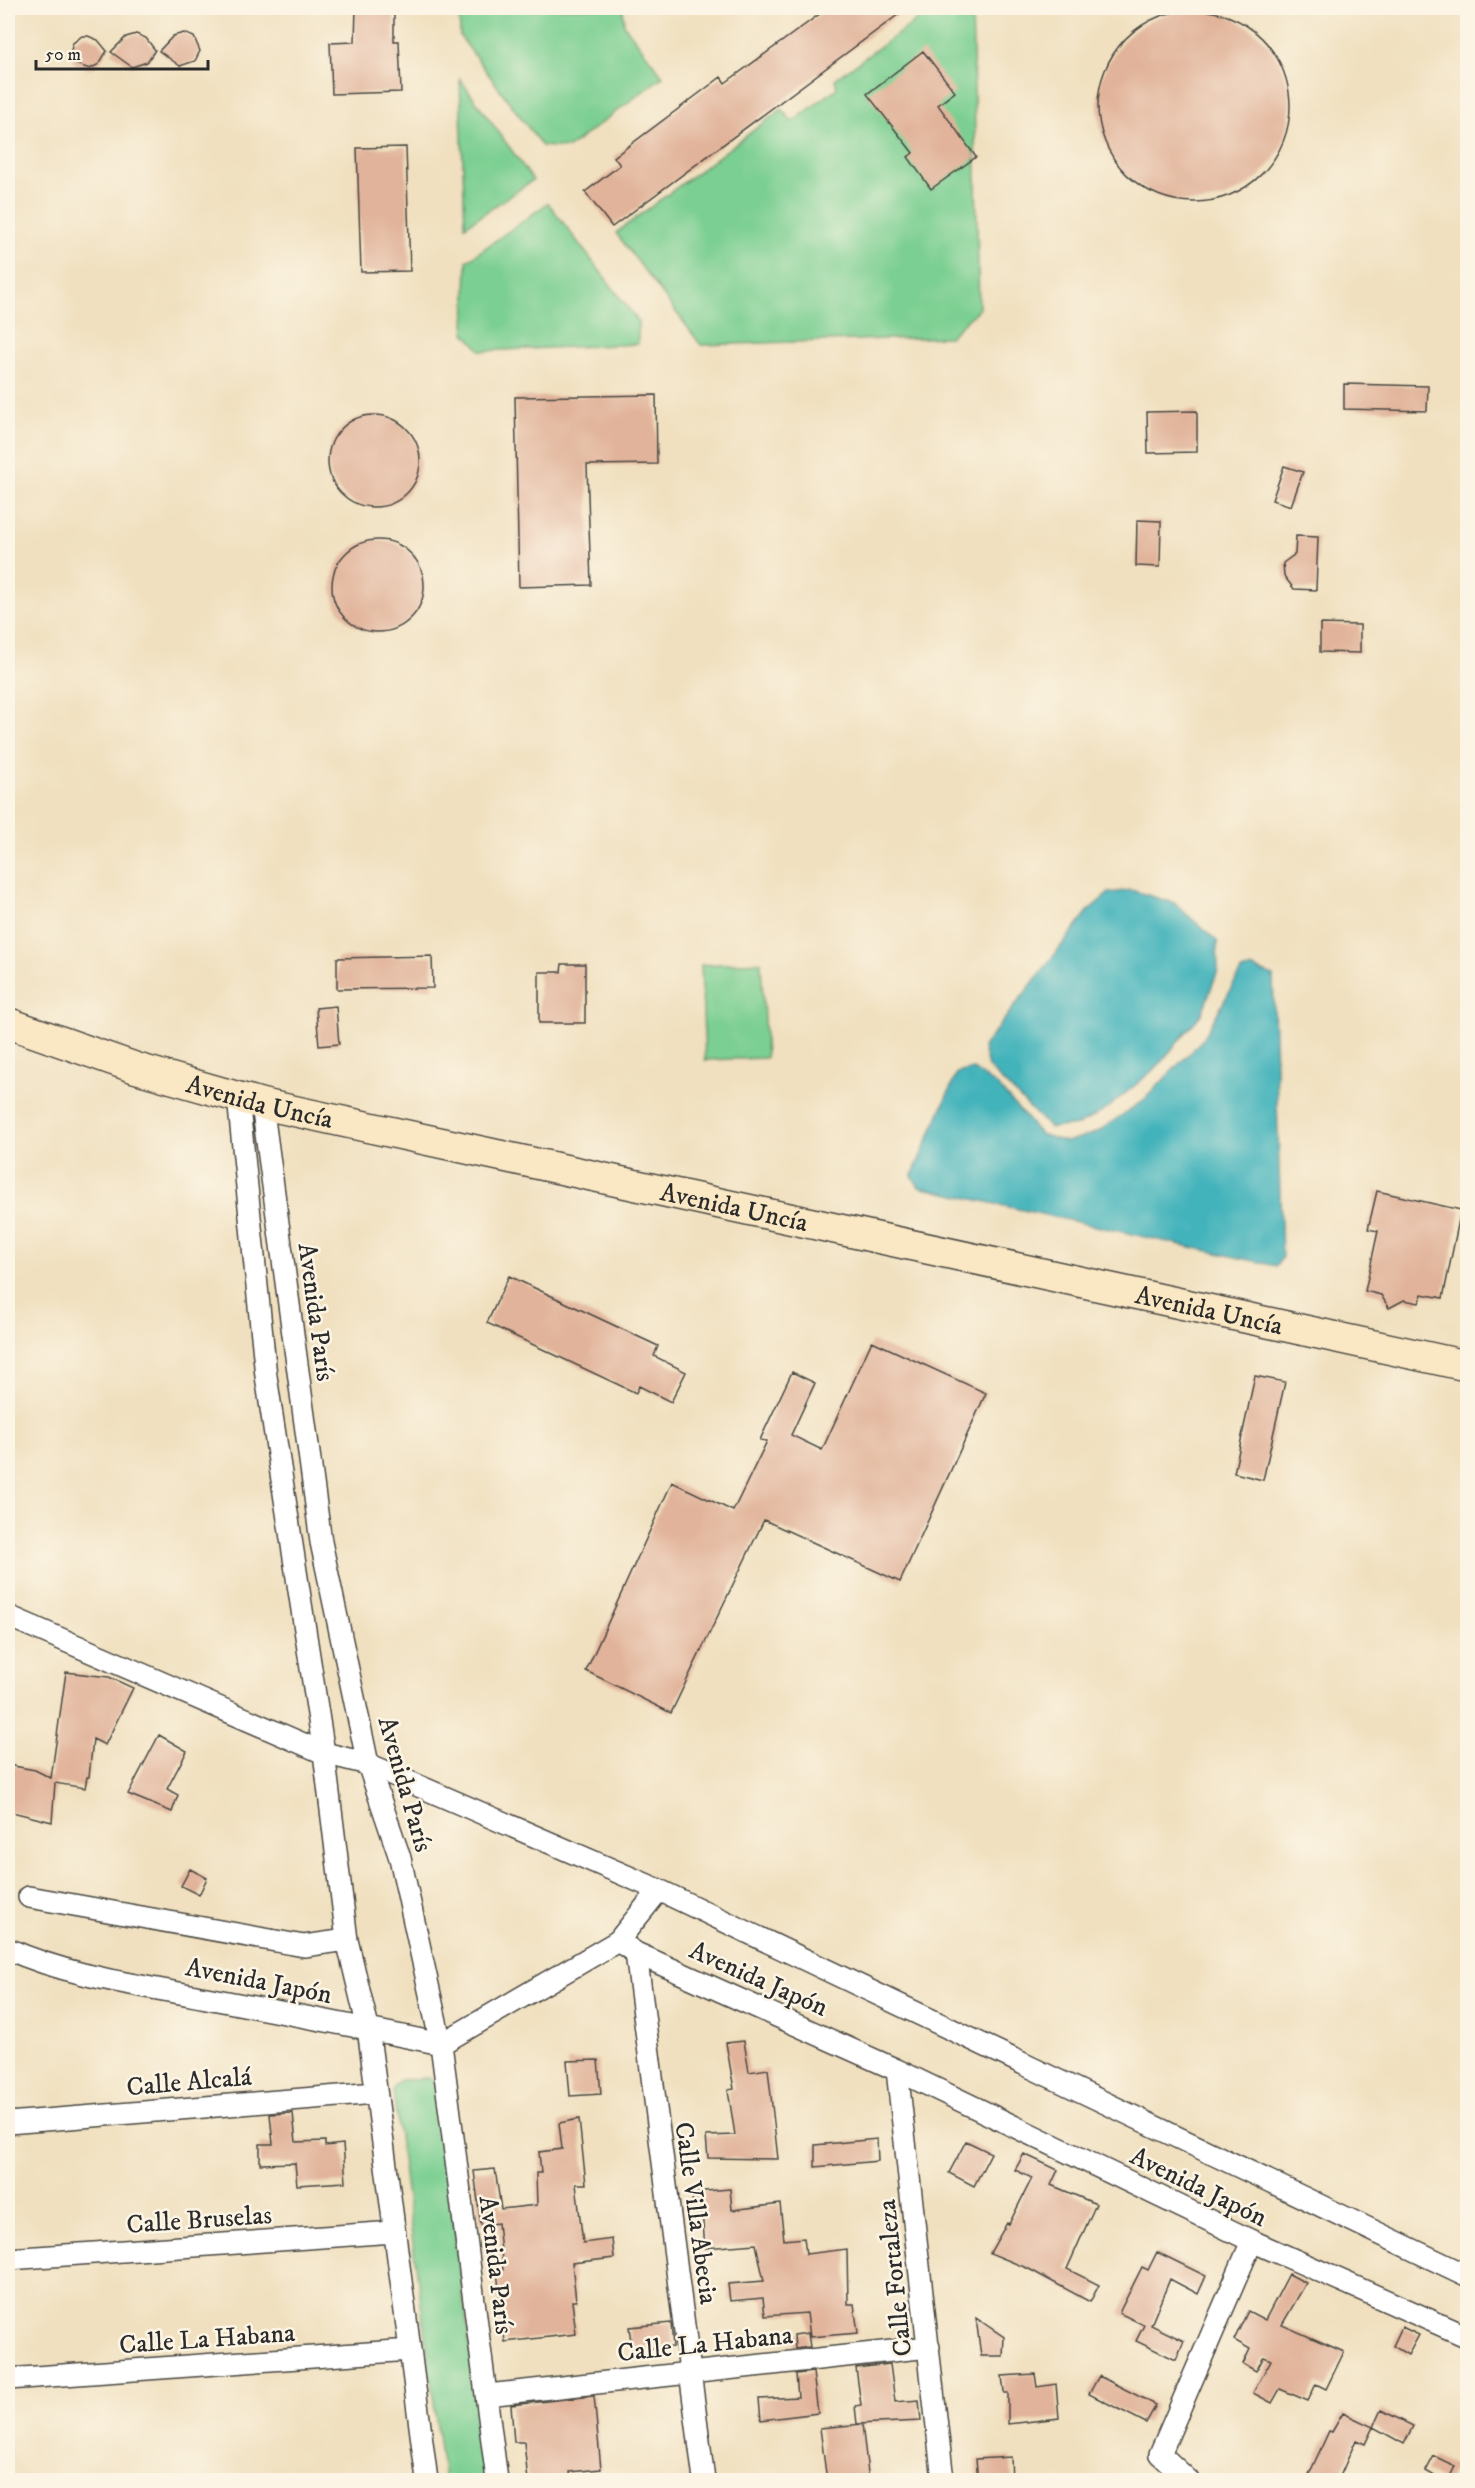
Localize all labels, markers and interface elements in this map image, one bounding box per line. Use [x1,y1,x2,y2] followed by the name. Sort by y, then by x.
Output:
[36,33,208,71] scale bar
[45,44,81,66] text: 50 m
[182,1068,336,1137] street label: Avenida Uncía
[657,1176,811,1240] street label: Avenida Uncía
[289,1241,342,1383] street label: Avenida París
[1132,1279,1286,1343] street label: Avenida Uncía
[370,1713,440,1856] street label: Avenida París
[684,1934,833,2025] street label: Avenida Japón
[183,1951,335,2012] street label: Avenida Japón
[125,2061,253,2104] street label: Calle Alcalá
[666,2120,725,2307] street label: Calle Villa Abecia
[1124,2140,1273,2235] street label: Avenida Japón
[471,2194,520,2336] street label: Avenida París
[871,2198,920,2358] street label: Calle Fortaleza
[125,2199,273,2242] street label: Calle Bruselas
[118,2317,296,2362] street label: Calle La Habana
[616,2319,795,2370] street label: Calle La Habana

